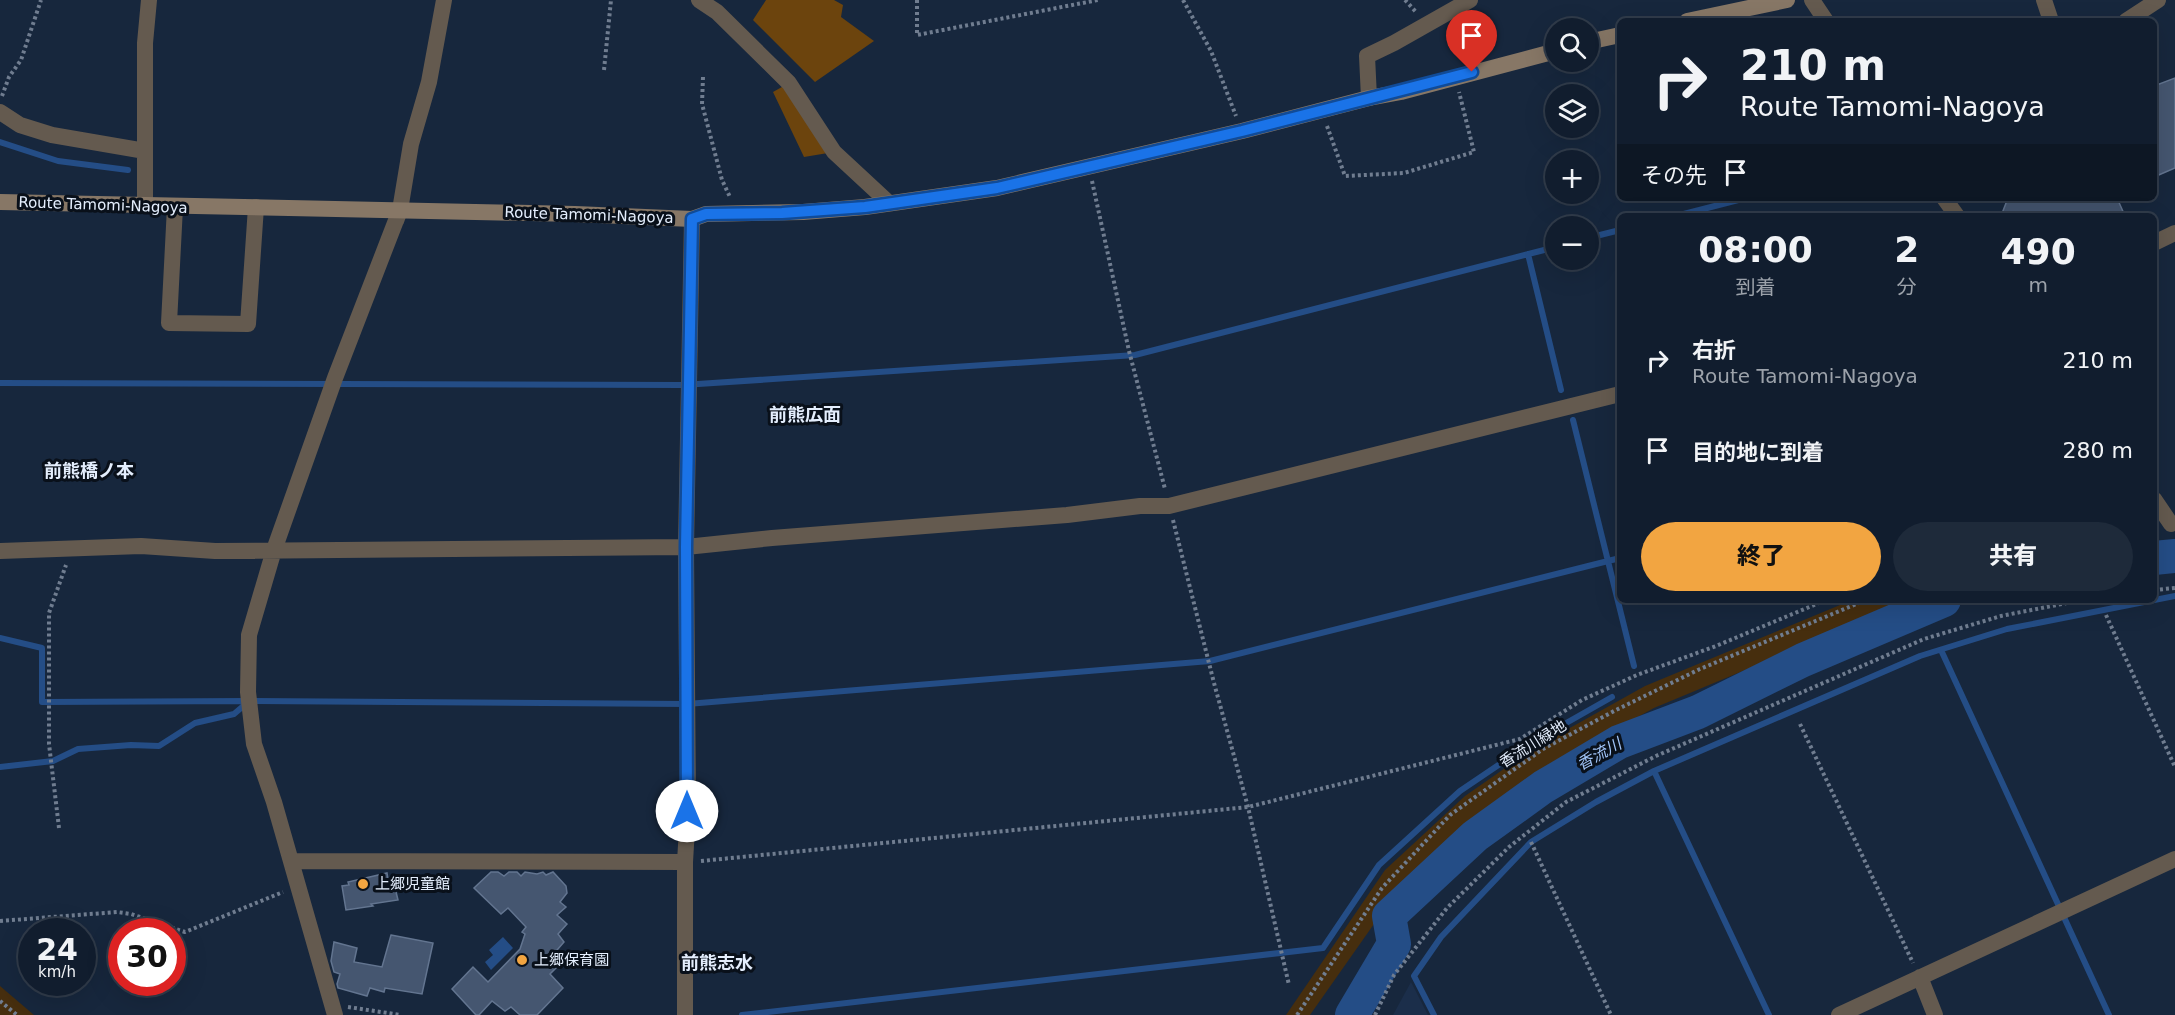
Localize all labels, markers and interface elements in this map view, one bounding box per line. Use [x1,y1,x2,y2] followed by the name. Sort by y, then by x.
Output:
[1446,10,1497,72] pin
[1545,18,1599,270] map controls
[1545,18,1599,72] button: search
[1455,19,1488,52] icon: arrive
[1740,41,1886,90] text: 210 m
[1641,42,1719,120] icon: right
[1545,84,1599,138] button: layers
[1740,91,2045,122] text: Route Tamomi-Nagoya
[1545,150,1599,204] button: +
[1719,156,1752,189] icon: arrive
[1641,163,1707,188] text: その先
[18,193,188,217] street label: Route Tamomi-Nagoya
[504,203,674,227] street label: Route Tamomi-Nagoya
[1545,216,1599,270] button: −
[1698,229,1813,270] text: 08:00
[1894,229,1919,270] text: 2
[2001,231,2076,272] text: 490
[2028,273,2048,297] text: m
[1736,275,1776,299] text: 到着
[1897,275,1917,299] text: 分
[1692,338,1736,363] text: 右折
[1641,344,1674,377] icon: right
[2063,348,2133,373] text: 210 m
[1692,364,1918,388] text: Route Tamomi-Nagoya
[769,404,841,425] district label: 前熊広面
[1641,434,1674,467] icon: arrive
[2063,438,2133,463] text: 280 m
[1692,440,1824,465] text: 目的地に到着
[44,460,134,481] district label: 前熊橋ノ本
[1641,522,1881,591] button: 終了
[1893,522,2133,591] button: 共有
[1496,716,1570,772] street label: 香流川緑地
[1573,733,1626,774] water label: 香流川
[655,779,719,843] position arrow
[375,875,450,893] place label: 上郷児童館
[356,877,370,891] marker: 上郷児童館
[108,918,186,996] speed limit sign: 30
[36,932,78,967] text: 24
[534,951,609,969] place label: 上郷保育園
[681,952,753,973] district label: 前熊志水
[515,953,529,967] marker: 上郷保育園
[38,963,76,981] text: km/h

